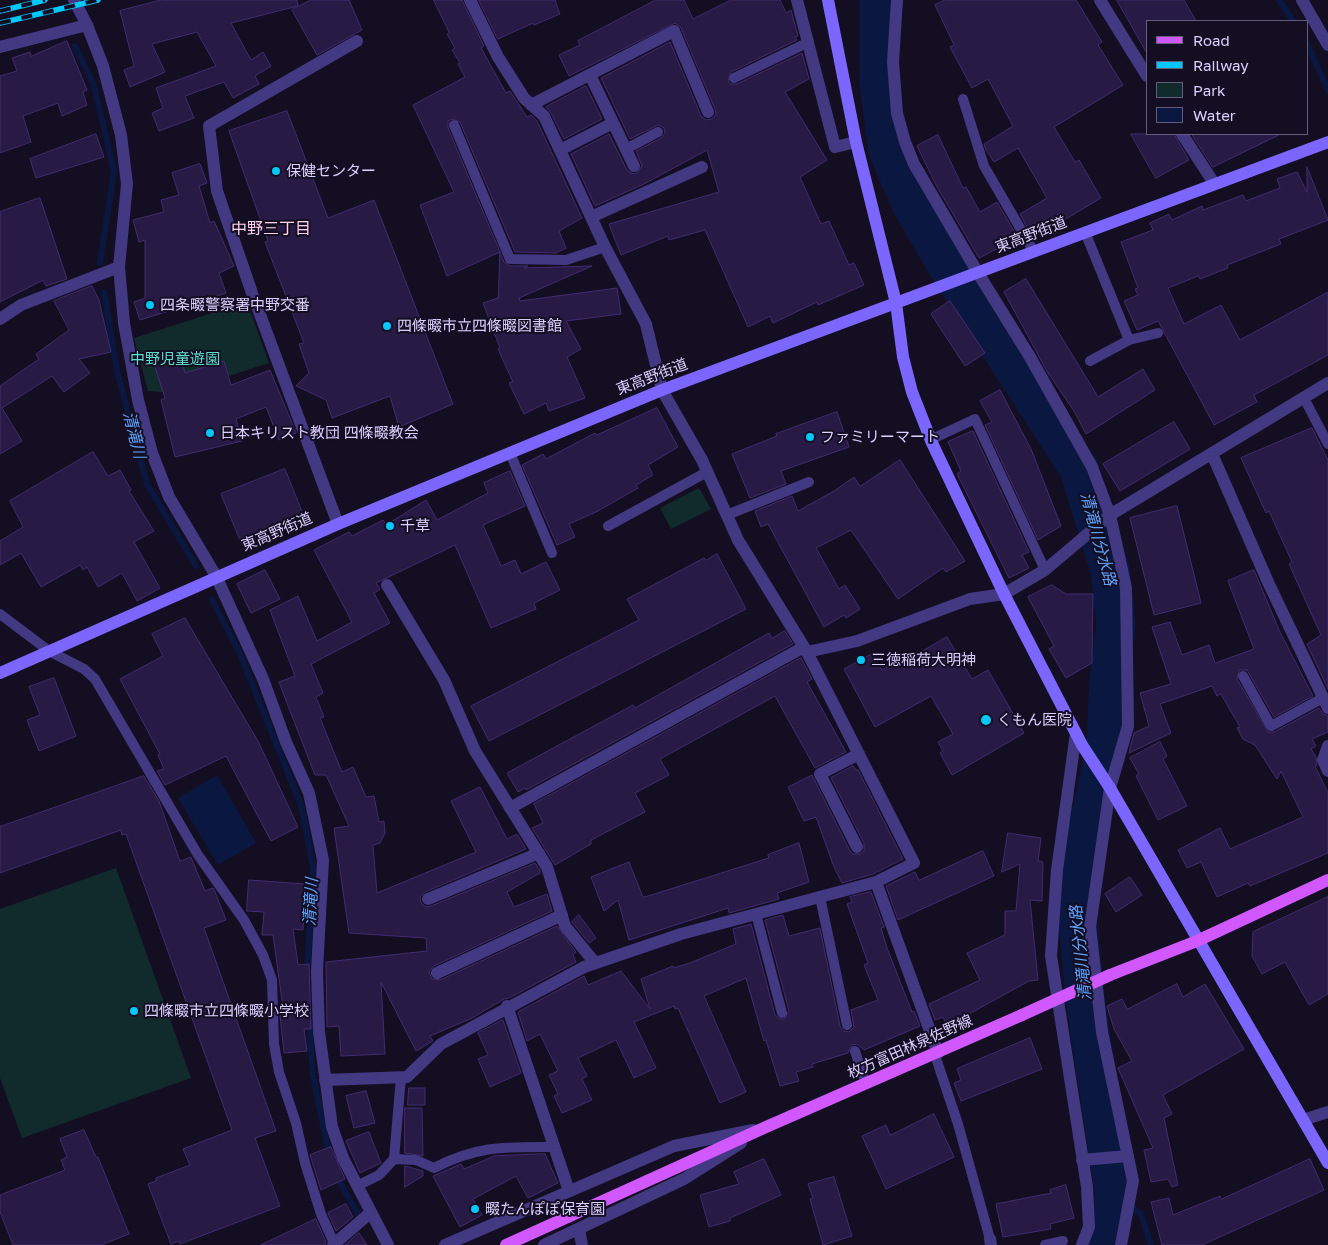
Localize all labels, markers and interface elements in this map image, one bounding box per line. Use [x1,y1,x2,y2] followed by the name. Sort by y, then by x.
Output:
[1146,20,1308,135] legend
[1193,31,1230,49] text: Road
[1193,56,1249,74] text: Railway
[1193,81,1225,99] text: Park
[1193,106,1236,124] text: Water
[286,162,376,180] place label: 保健センター
[270,165,282,177] marker: 保健センター
[993,213,1069,257] street label: 東高野街道
[231,219,311,239] district label: 中野三丁目
[160,296,310,314] place label: 四条畷警察署中野交番
[144,299,156,311] marker: 四条畷警察署中野交番
[397,317,562,335] place label: 四條畷市立四條畷図書館
[381,320,393,332] marker: 四條畷市立四條畷図書館
[130,350,220,368] park label: 中野児童遊園
[614,355,690,399] street label: 東高野街道
[119,409,149,461] water label: 清滝川
[220,424,419,442] place label: 日本キリスト教団 四條畷教会
[204,427,216,439] marker: 日本キリスト教団 四條畷教会
[820,428,940,446] place label: ファミリーマート
[804,431,816,443] marker: ファミリーマート
[1076,490,1120,588] water label: 清滝川分水路
[239,509,315,555] street label: 東高野街道
[400,517,430,535] place label: 千草
[384,520,396,532] marker: 千草
[871,651,976,669] place label: 三徳稲荷大明神
[855,654,867,666] marker: 三徳稲荷大明神
[997,711,1072,729] place label: くもん医院
[979,713,993,727] marker: くもん医院
[300,878,322,926] water label: 清滝川
[1066,904,1096,1002] water label: 清滝川分水路
[144,1002,309,1020] place label: 四條畷市立四條畷小学校
[128,1005,140,1017] marker: 四條畷市立四條畷小学校
[845,1011,975,1083] street label: 枚方富田林泉佐野線
[485,1200,605,1218] place label: 畷たんぽぽ保育園
[469,1203,481,1215] marker: 畷たんぽぽ保育園

